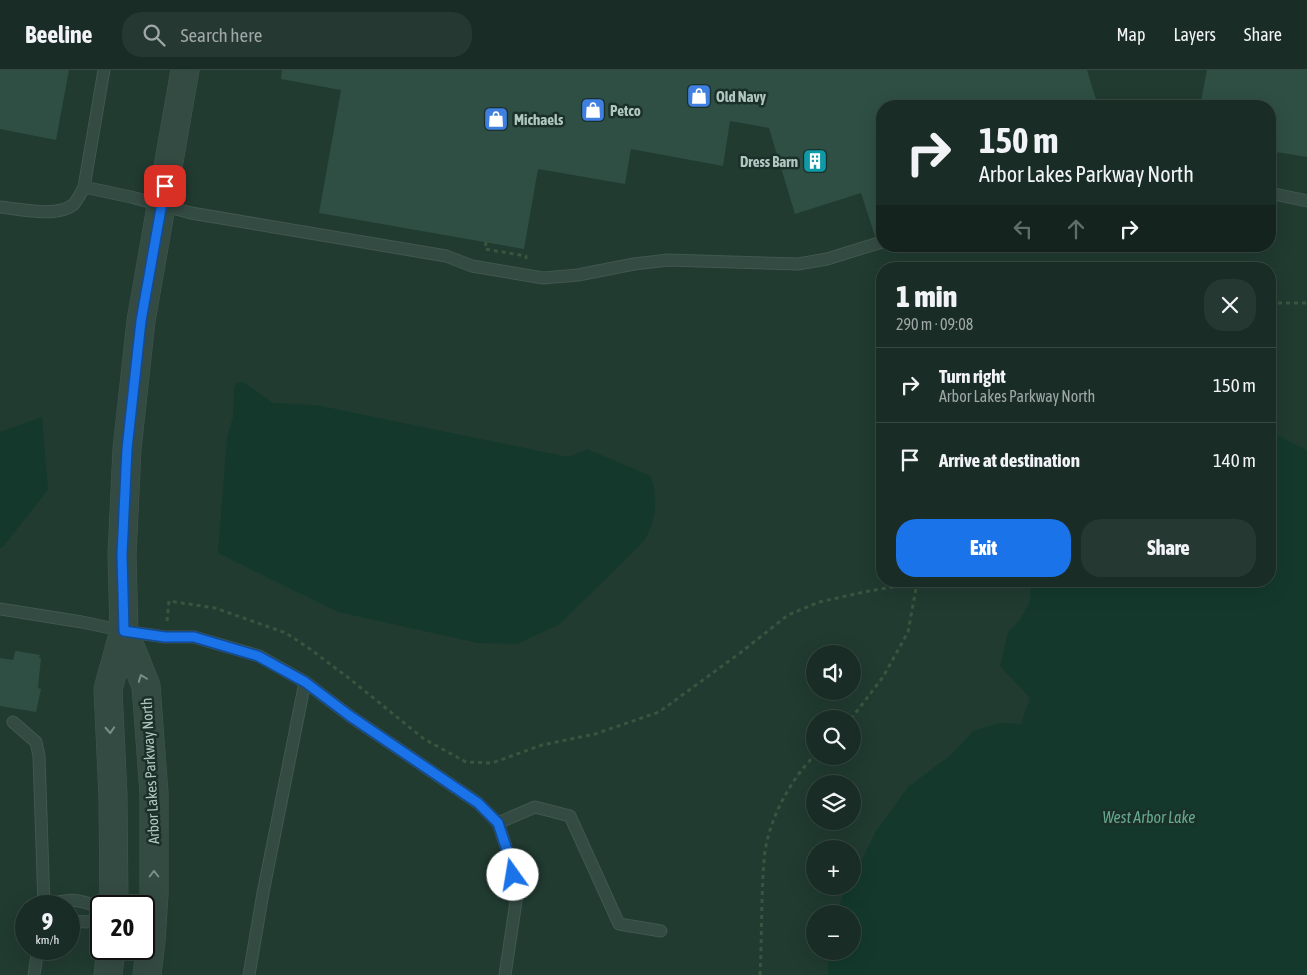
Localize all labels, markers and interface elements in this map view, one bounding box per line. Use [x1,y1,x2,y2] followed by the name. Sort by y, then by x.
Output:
[122,12,472,57] search box
[25,21,92,48] text: Beeline
[140,21,168,49] icon: search
[180,24,262,46] text: Search here
[1116,24,1145,45] text: Map
[1173,24,1216,45] text: Layers
[1244,24,1282,45] text: Share
[686,83,712,109] shop icon: Old Navy
[716,88,767,105] place label: Old Navy
[580,97,606,123] shop icon: Petco
[610,102,641,119] place label: Petco
[483,106,509,132] shop icon: Michaels
[514,111,564,128] place label: Michaels
[896,120,961,185] icon: right
[979,120,1058,160] text: 150 m
[802,148,828,174] building icon: Dress Barn
[740,153,798,170] place label: Dress Barn
[979,161,1194,187] text: Arbor Lakes Parkway North
[144,165,186,207] pin
[151,172,179,200] icon: arrive
[1009,215,1037,243] icon: left
[1062,215,1090,243] icon: ahead
[1115,215,1143,243] icon: right
[896,279,957,313] text: 1 min
[1204,279,1256,331] button: close
[896,315,973,333] text: 290 m · 09:08
[939,365,1006,387] text: Turn right
[896,371,924,399] icon: right
[1213,374,1256,396] text: 150 m
[939,387,1095,405] text: Arbor Lakes Parkway North
[896,446,924,474] icon: arrive
[939,449,1080,471] text: Arrive at destination
[1213,449,1256,471] text: 140 m
[896,519,1071,577] button: Exit
[1081,519,1256,577] button: Share
[806,645,861,960] map controls
[806,645,861,700] button: sound
[138,674,148,682] one-way arrow
[138,697,162,845] street label: Arbor Lakes Parkway North
[806,710,861,765] button: search
[104,727,115,735] one-way arrow
[806,775,861,830] button: layers
[1102,808,1196,826] water label: West Arbor Lake
[806,840,861,895] button: +
[486,848,538,900] position arrow
[149,870,159,878] one-way arrow
[90,895,155,960] speed limit sign: 20
[806,905,861,960] button: −
[42,907,53,935] text: 9
[36,933,59,947] text: km/h

